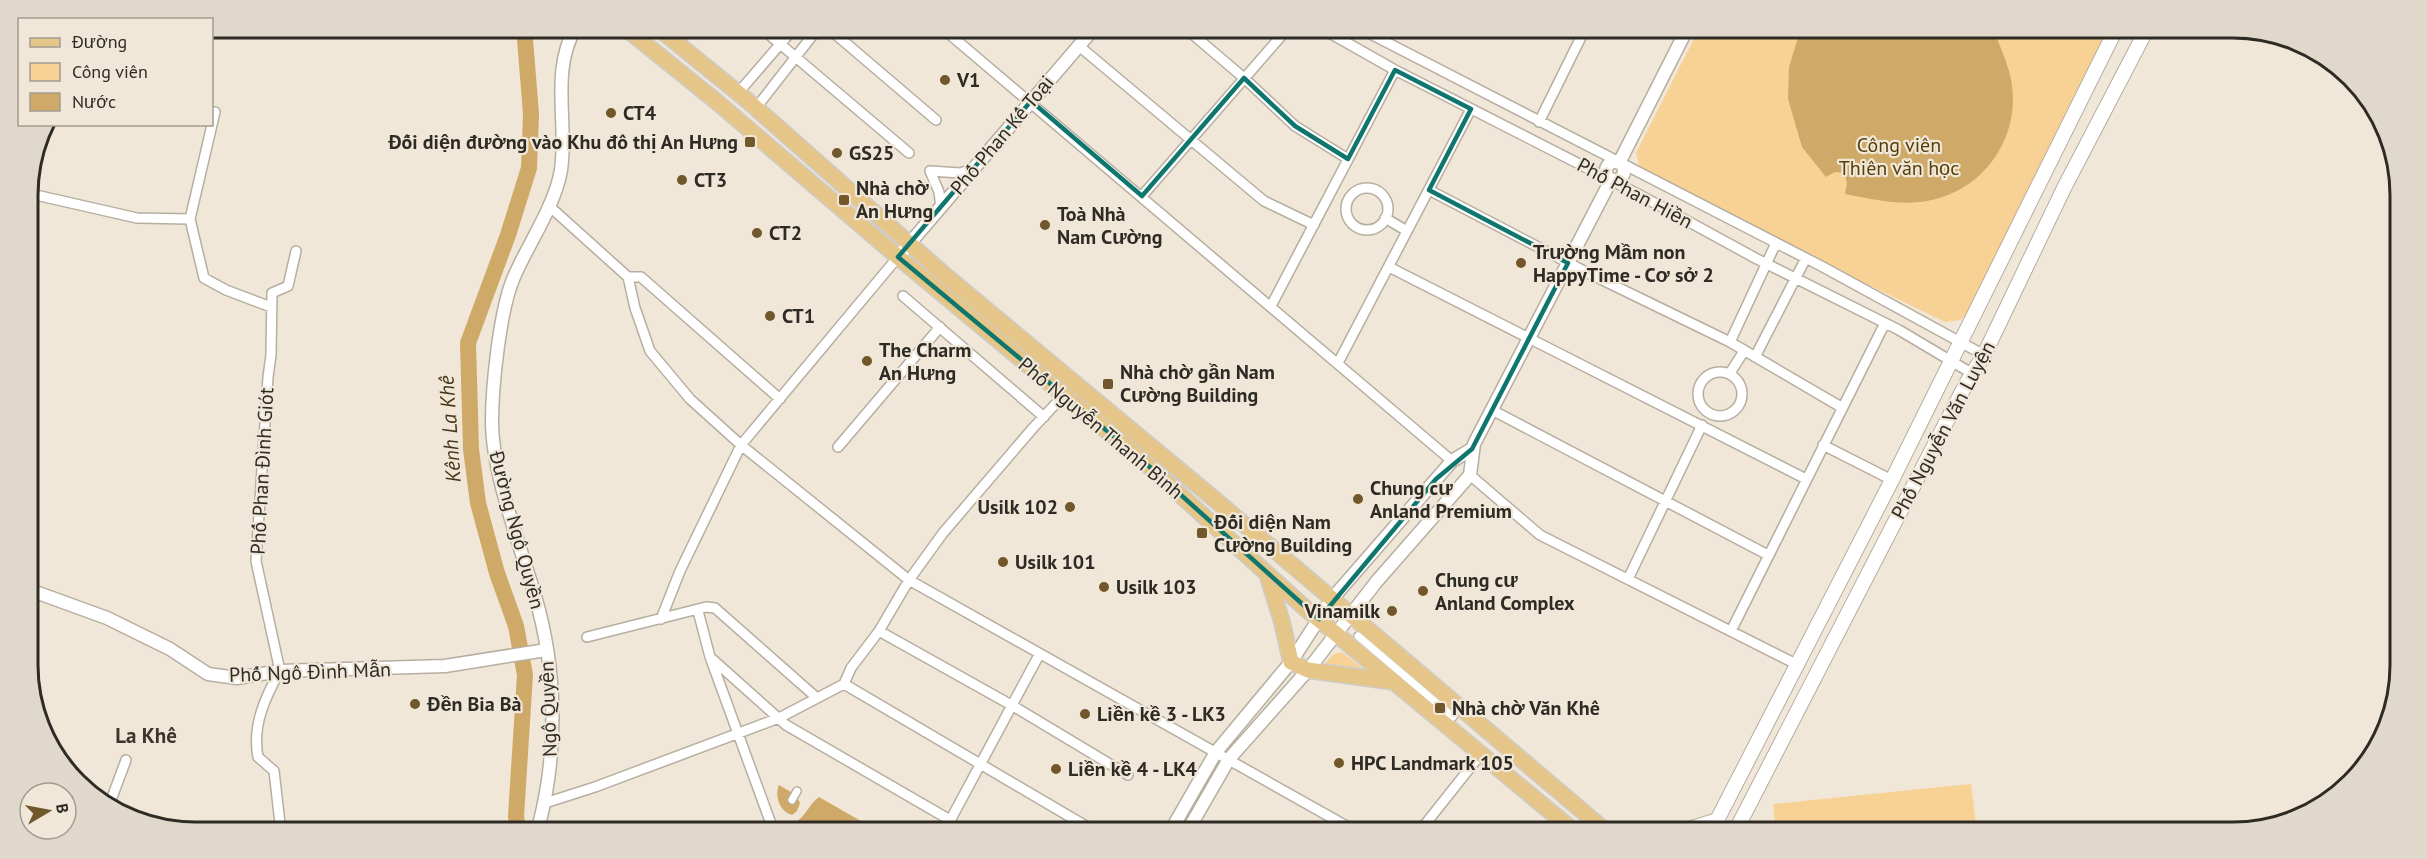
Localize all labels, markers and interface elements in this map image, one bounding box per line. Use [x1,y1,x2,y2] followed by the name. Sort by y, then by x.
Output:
[18,18,213,126] legend
[71,30,127,53] text: Đường
[72,60,148,83] text: Công viên
[956,67,980,93] place label: V1
[944,70,1060,200] street label: Phố Phan Kế Toại
[938,73,952,87] marker: V1
[72,90,116,113] text: Nước
[623,100,657,126] place label: CT4
[604,106,618,120] marker: CT4
[387,129,738,155] place label: Đối diện đường vào Khu đô thị An Hưng
[1839,132,1959,181] park label: Công viên Thiên văn học
[743,135,757,149] marker: Đối diện đường vào Khu đô thị An Hưng
[849,140,894,166] place label: GS25
[830,146,844,160] marker: GS25
[1573,152,1697,234] street label: Phố Phan Hiền
[694,167,727,193] place label: CT3
[675,173,689,187] marker: CT3
[856,175,933,224] place label: Nhà chờ An Hưng
[837,193,851,207] marker: Nhà chờ An Hưng
[1057,201,1162,250] place label: Toà Nhà Nam Cường
[1038,218,1052,232] marker: Toà Nhà Nam Cường
[769,220,802,246] place label: CT2
[750,226,764,240] marker: CT2
[1533,239,1714,288] place label: Trường Mầm non HappyTime - Cơ sở 2
[1514,256,1528,270] marker: Trường Mầm non HappyTime - Cơ sở 2
[782,303,815,329] place label: CT1
[763,309,777,323] marker: CT1
[1885,336,2001,524] street label: Phố Nguyễn Văn Luyện
[879,337,971,386] place label: The Charm An Hưng
[1013,351,1189,505] street label: Phố Nguyễn Thanh Bình
[860,354,874,368] marker: The Charm An Hưng
[1120,359,1275,408] place label: Nhà chờ gần Nam Cường Building
[432,374,467,484] water label: Kênh La Khê
[1101,377,1115,391] marker: Nhà chờ gần Nam Cường Building
[245,387,279,555] street label: Phố Phan Đình Giót
[483,447,551,612] street label: Đường Ngô Quyền
[1370,475,1512,524] place label: Chung cư Anland Premium
[1351,492,1365,506] marker: Chung cư Anland Premium
[977,494,1058,520] place label: Usilk 102
[1063,500,1077,514] marker: Usilk 102
[1213,509,1352,558] place label: Đối diện Nam Cường Building
[1195,526,1209,540] marker: Đối diện Nam Cường Building
[1015,549,1096,575] place label: Usilk 101
[996,555,1010,569] marker: Usilk 101
[1435,567,1575,616] place label: Chung cư Anland Complex
[1116,574,1197,600] place label: Usilk 103
[1097,580,1111,594] marker: Usilk 103
[1416,584,1430,598] marker: Chung cư Anland Complex
[1304,598,1380,624] place label: Vinamilk
[1385,604,1399,618] marker: Vinamilk
[229,656,391,688] street label: Phố Ngô Đình Mẫn
[533,661,563,757] street label: Ngô Quyền
[426,691,521,717] place label: Đền Bia Bà
[1452,695,1600,721] place label: Nhà chờ Văn Khê
[408,697,422,711] marker: Đền Bia Bà
[1097,701,1226,727] place label: Liền kề 3 - LK3
[1433,701,1447,715] marker: Nhà chờ Văn Khê
[1078,707,1092,721] marker: Liền kề 3 - LK3
[115,722,177,749] district label: La Khê
[1351,750,1514,776] place label: HPC Landmark 105
[1068,756,1198,782] place label: Liền kề 4 - LK4
[1332,756,1346,770] marker: HPC Landmark 105
[1049,762,1063,776] marker: Liền kề 4 - LK4
[18,781,78,841] north arrow
[52,802,73,815] text: B

